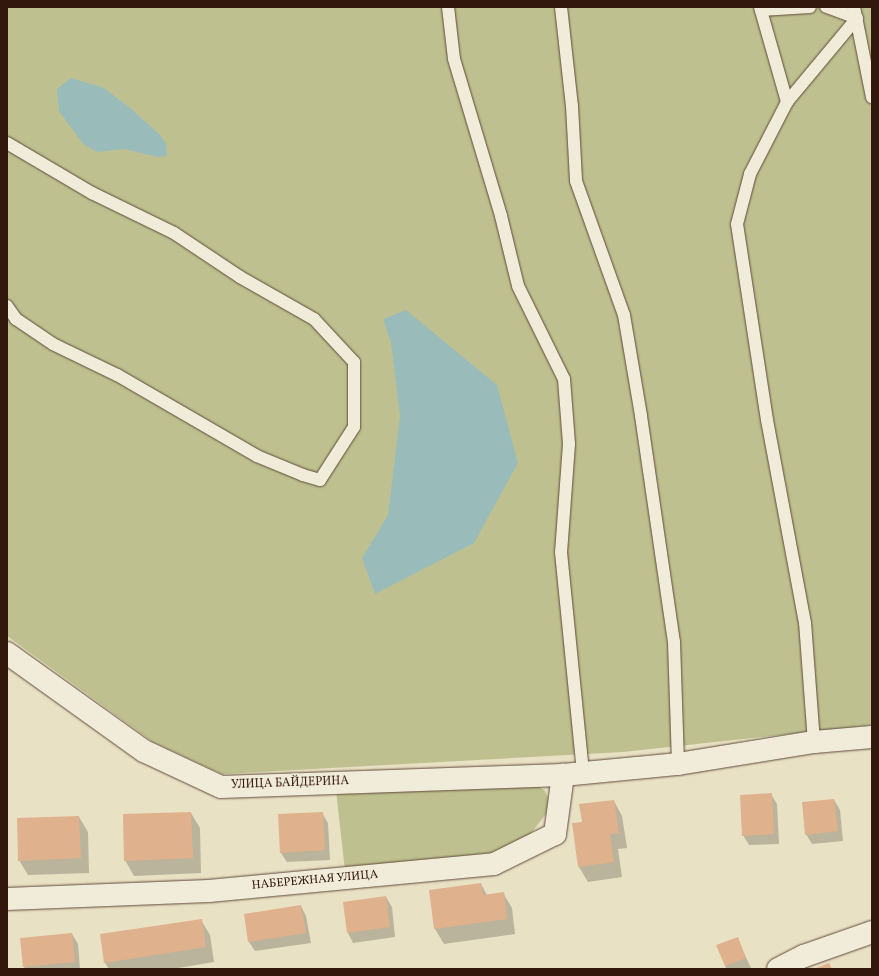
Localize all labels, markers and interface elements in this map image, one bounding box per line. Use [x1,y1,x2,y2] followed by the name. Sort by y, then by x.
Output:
[231,775,349,793] street label: УЛИЦА БАЙДЕРИНА
[251,868,379,894] street label: НАБЕРЕЖНАЯ УЛИЦА

